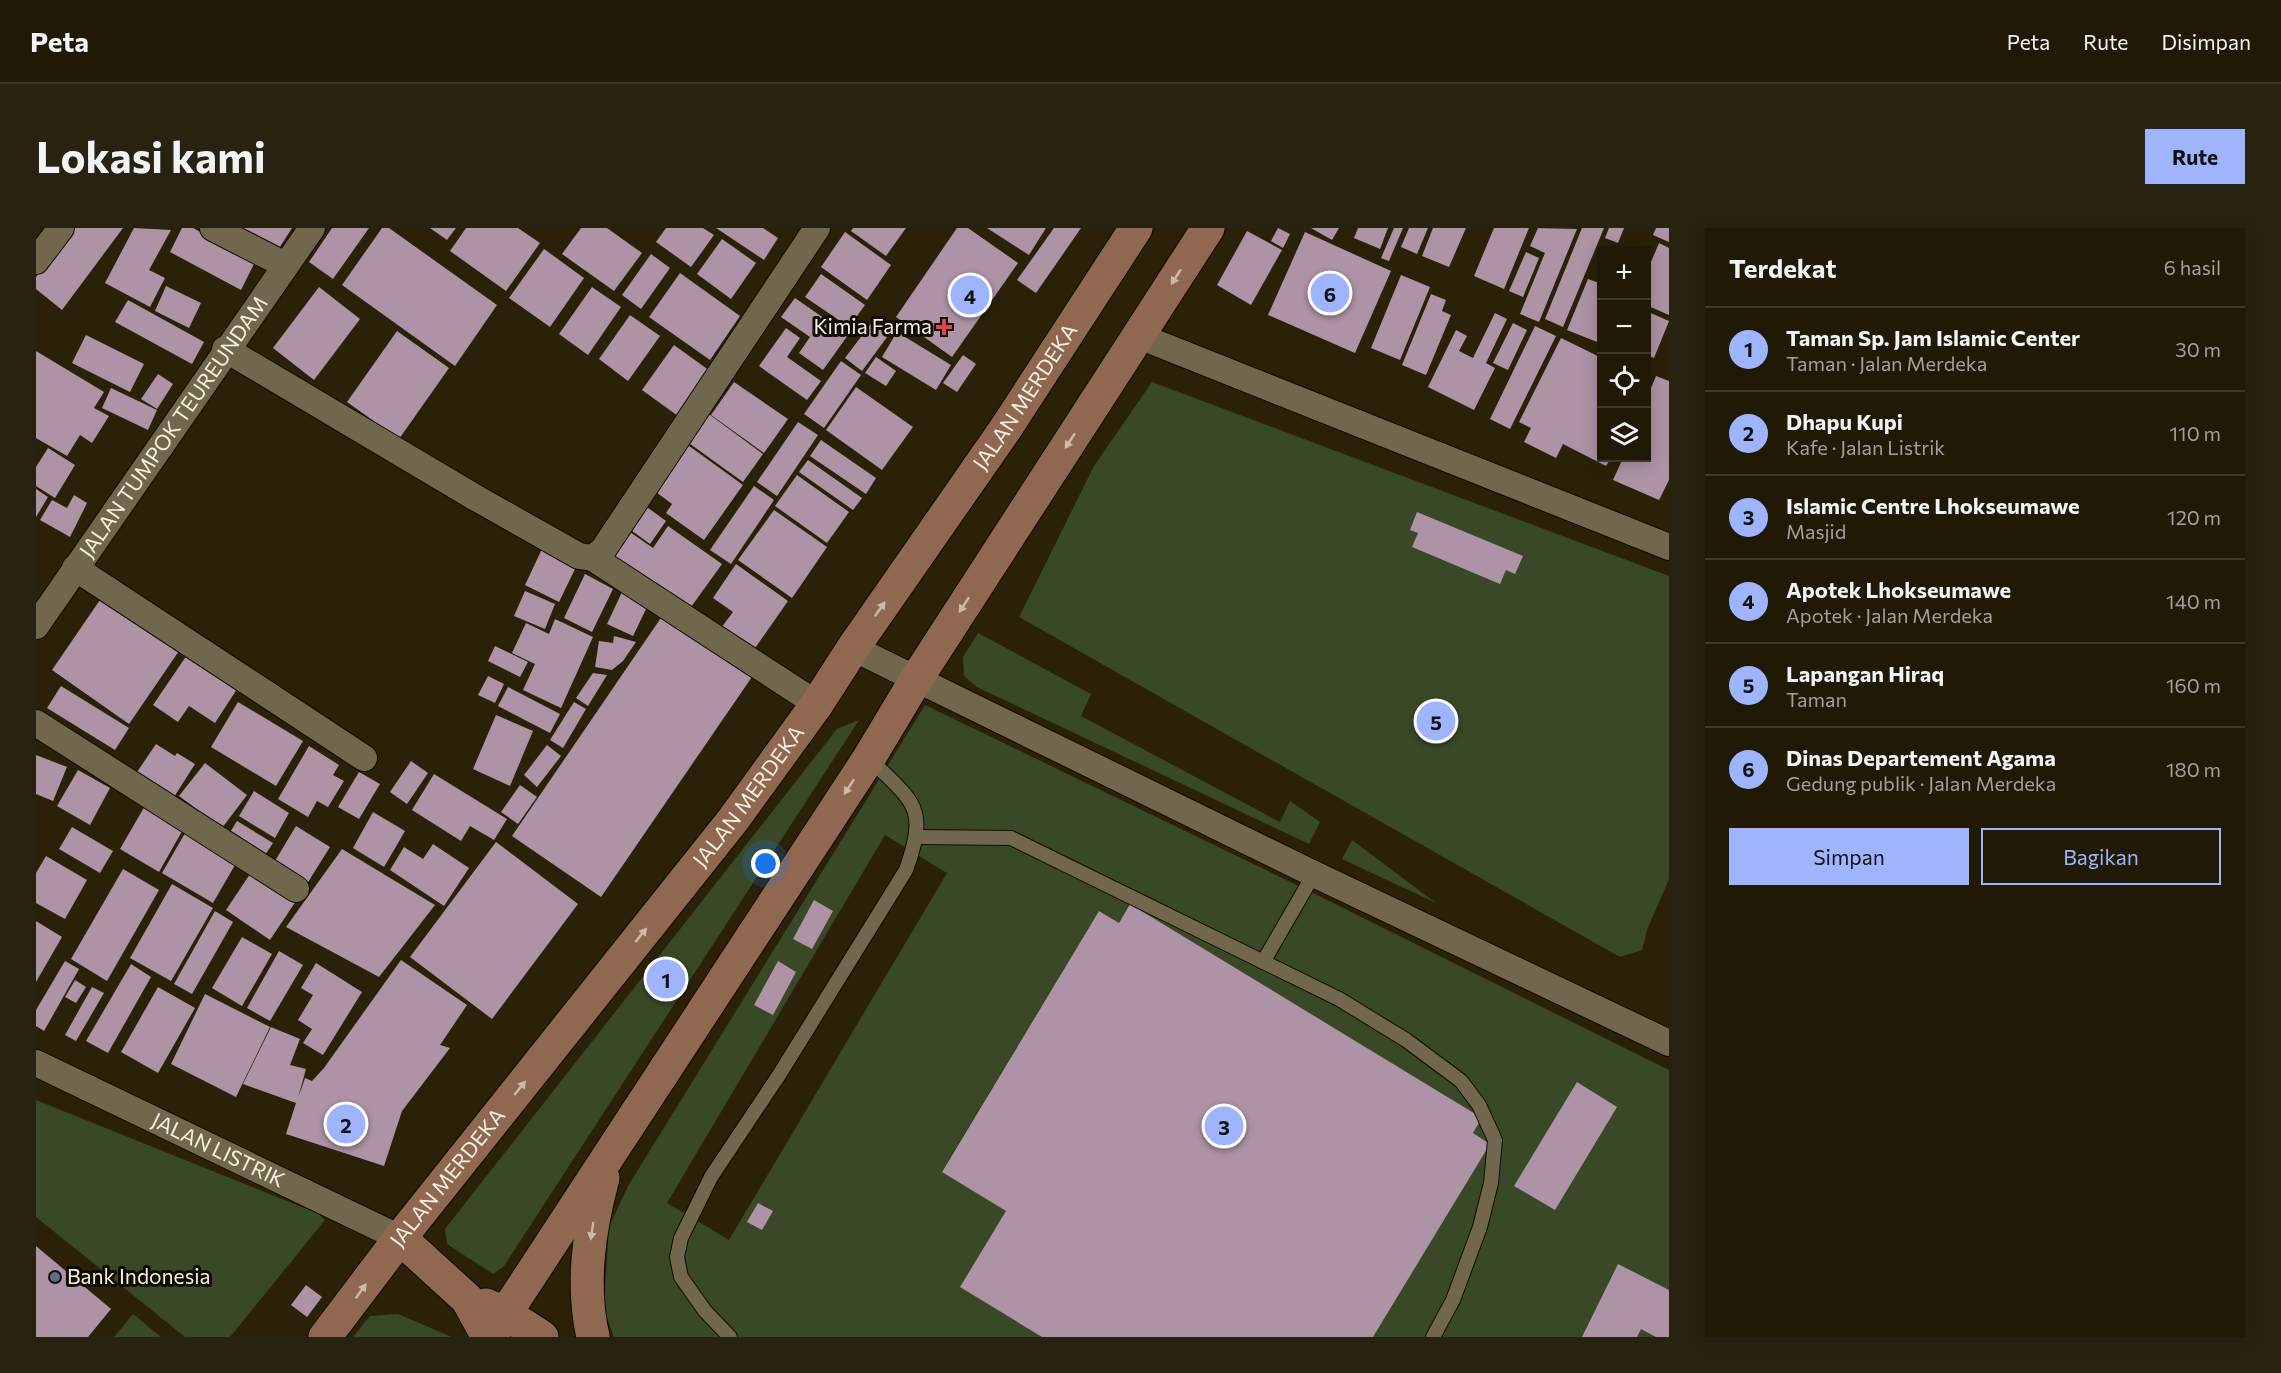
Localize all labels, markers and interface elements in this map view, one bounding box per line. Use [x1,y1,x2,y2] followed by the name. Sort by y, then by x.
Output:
[30,24,89,58] text: Peta
[2007,29,2050,54] text: Peta
[2083,29,2128,54] text: Rute
[2161,29,2251,54] text: Disimpan
[2145,129,2245,184] button: Rute
[36,130,266,182] text: Lokasi kami
[1597,246,1651,462] map controls
[1597,246,1651,300] button: +
[1729,252,1836,283] text: Terdekat
[2164,255,2221,279] text: 6 hasil
[1171,269,1182,285] one-way arrow
[1310,270,1350,316] pin: 6
[950,272,990,318] pin: 4
[73,291,272,562] street label: JALAN TUMPOK TEUREUNDAM
[1597,300,1651,354] button: −
[813,313,932,338] place label: Kimia Farma
[967,318,1082,474] street label: JALAN MERDEKA
[937,320,951,334] marker: Kimia Farma
[1786,324,2080,351] text: Taman Sp. Jam Islamic Center
[1744,337,1753,361] text: 1
[2175,337,2221,361] text: 30 m
[1786,351,1987,375] text: Taman · Jalan Merdeka
[1597,354,1651,408] button: locate
[1597,408,1651,462] button: layers
[1786,408,1903,435] text: Dhapu Kupi
[1743,421,1754,445] text: 2
[2170,421,2221,445] text: 110 m
[1065,433,1076,449] one-way arrow
[1786,435,1945,459] text: Kafe · Jalan Listrik
[1786,492,2080,519] text: Islamic Centre Lhokseumawe
[1743,505,1754,529] text: 3
[2167,505,2221,529] text: 120 m
[1786,519,1846,543] text: Masjid
[1786,576,2011,603] text: Apotek Lhokseumawe
[1742,589,1755,613] text: 4
[2166,589,2221,613] text: 140 m
[959,596,970,613] one-way arrow
[874,601,886,617] one-way arrow
[1786,603,1993,627] text: Apotek · Jalan Merdeka
[1786,660,1944,687] text: Lapangan Hiraq
[1743,673,1754,697] text: 5
[2166,673,2221,697] text: 160 m
[1786,687,1847,711] text: Taman
[1416,698,1456,744] pin: 5
[687,720,808,871] street label: JALAN MERDEKA
[1786,744,2056,771] text: Dinas Departement Agama
[1742,757,1755,781] text: 6
[2166,757,2221,781] text: 180 m
[1786,771,2056,795] text: Gedung publik · Jalan Merdeka
[844,779,855,796] one-way arrow
[1729,828,1969,885] button: Simpan
[1981,828,2221,885] button: Bagikan
[751,849,780,878] your location
[635,927,648,943] one-way arrow
[646,956,686,1002] pin: 1
[513,1080,525,1095] one-way arrow
[326,1102,366,1146] pin: 2
[384,1103,509,1251] street label: JALAN MERDEKA
[1204,1104,1244,1148] pin: 3
[148,1107,289,1192] street label: JALAN LISTRIK
[587,1221,596,1240] one-way arrow
[67,1263,211,1288] place label: Bank Indonesia
[48,1270,62,1284] marker: Bank Indonesia
[355,1284,367,1299] one-way arrow

